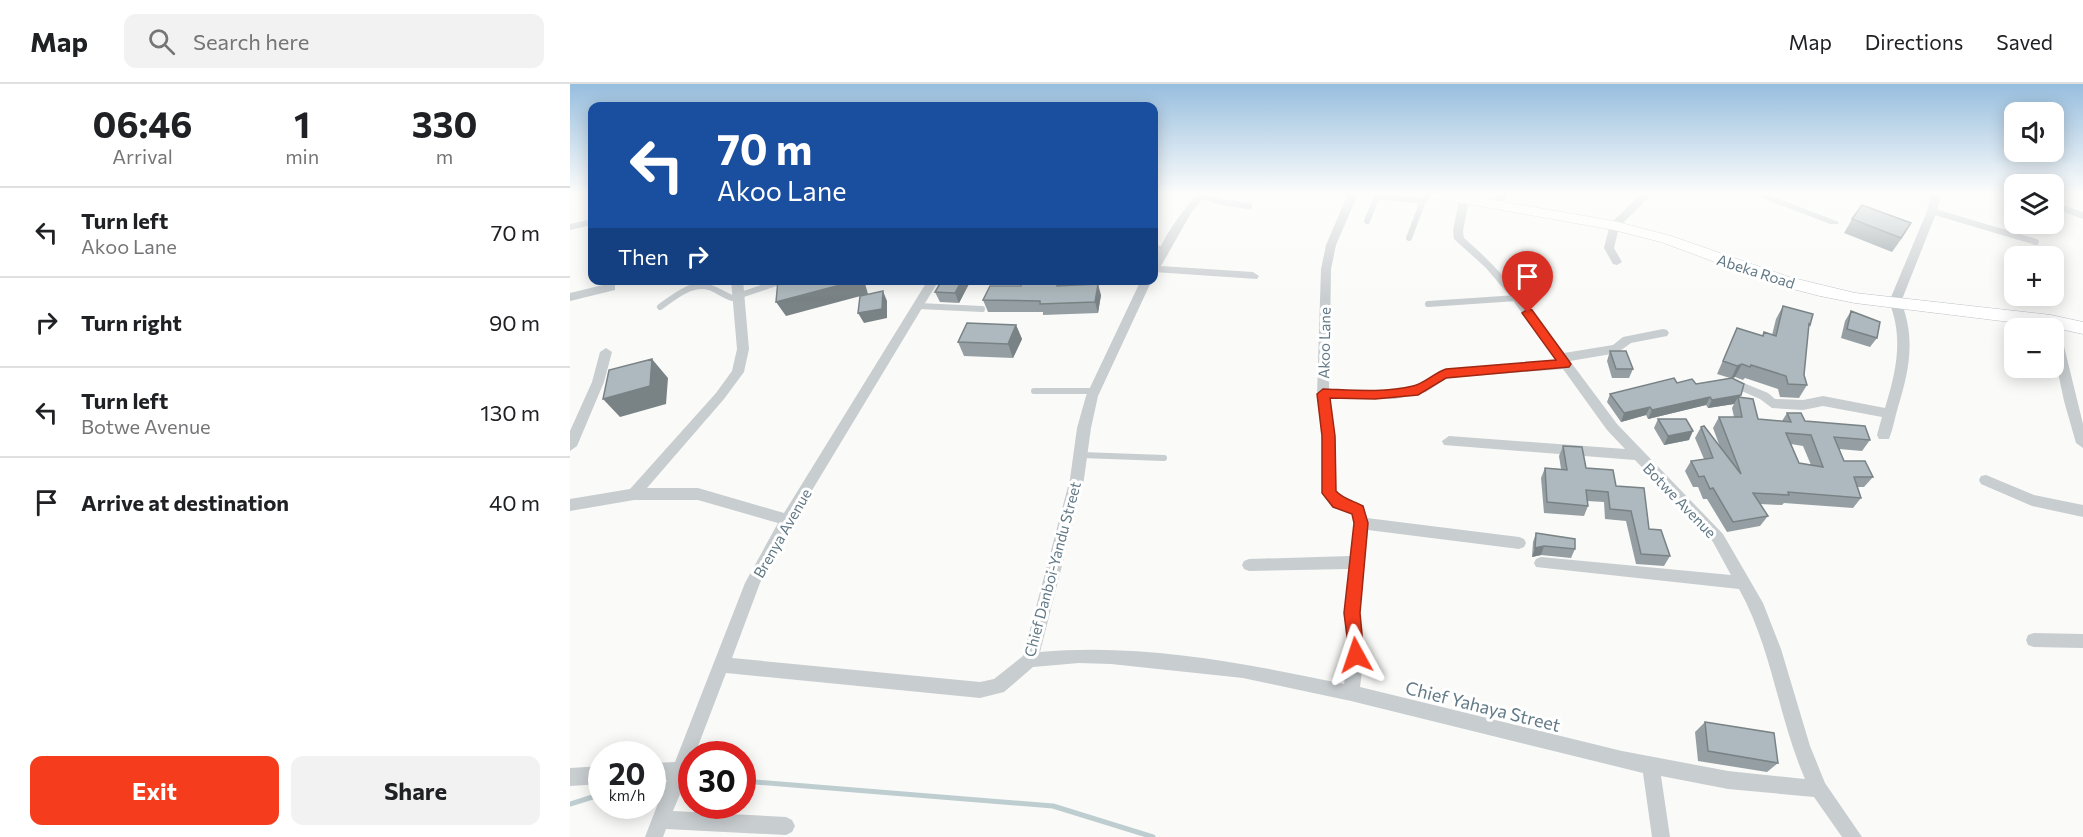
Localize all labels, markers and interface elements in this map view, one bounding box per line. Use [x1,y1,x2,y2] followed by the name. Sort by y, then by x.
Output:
[124,14,544,68] search box
[30,24,88,58] text: Map
[145,25,178,58] icon: search
[193,28,309,55] text: Search here
[1789,29,1832,54] text: Map
[1865,29,1963,54] text: Directions
[1996,29,2053,54] text: Saved
[93,101,193,145] text: 06:46
[294,101,310,145] text: 1
[412,101,477,145] text: 330
[2004,102,2064,378] map controls
[2004,102,2064,162] button: sound
[717,122,812,174] text: 70 m
[618,126,696,204] icon: left
[112,144,173,168] text: Arrival
[285,144,319,168] text: min
[436,144,453,168] text: m
[717,174,846,207] text: Akoo Lane
[2004,174,2064,234] button: layers
[81,207,168,234] text: Turn left
[30,216,63,249] icon: left
[491,219,540,246] text: 70 m
[81,234,177,258] text: Akoo Lane
[681,240,714,273] icon: right
[618,243,669,270] text: Then
[2004,246,2064,306] button: +
[1715,250,1797,292] street label: Abeka Road
[1502,251,1553,313] pin
[1511,260,1544,293] icon: arrive
[30,306,63,339] icon: right
[1314,307,1334,379] street label: Akoo Lane
[81,309,182,336] text: Turn right
[489,309,540,336] text: 90 m
[2004,318,2064,378] button: −
[81,387,168,414] text: Turn left
[30,396,63,429] icon: left
[480,399,540,426] text: 130 m
[81,414,211,438] text: Botwe Avenue
[1640,459,1720,541] street label: Botwe Avenue
[1020,479,1084,659] street label: Chief Danboi-Yandu Street
[749,485,815,581] street label: Brenya Avenue
[30,486,63,519] icon: arrive
[81,489,289,516] text: Arrive at destination
[489,489,540,516] text: 40 m
[1324,623,1388,687] position arrow
[1403,676,1563,736] street label: Chief Yahaya Street
[678,741,756,819] speed limit sign: 30
[609,754,645,791] text: 20
[30,756,279,825] button: Exit
[291,756,540,825] button: Share
[609,786,645,804] text: km/h

